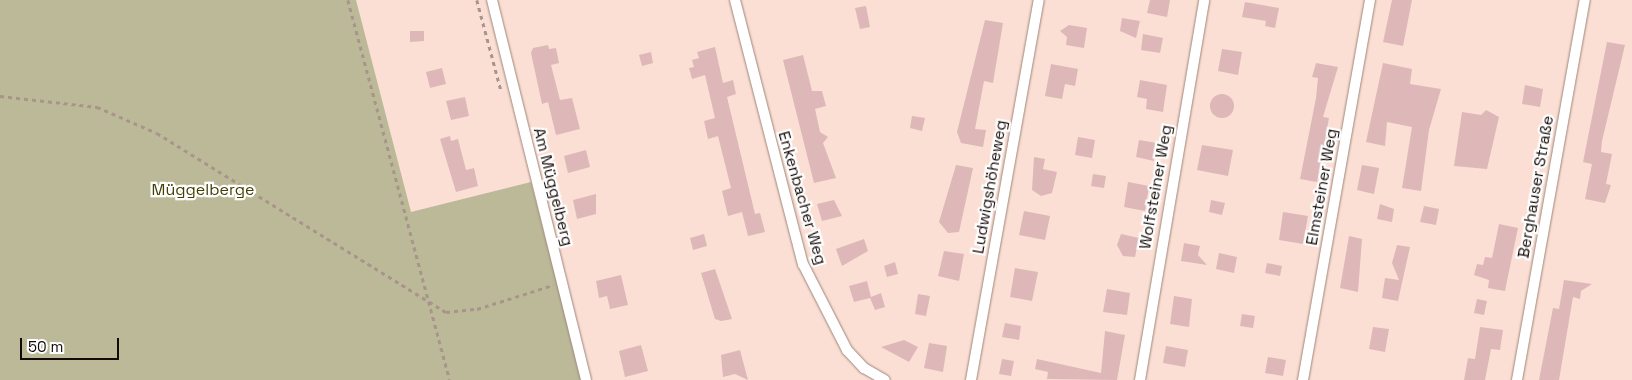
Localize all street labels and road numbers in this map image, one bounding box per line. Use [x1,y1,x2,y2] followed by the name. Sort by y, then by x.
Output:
[1514,114,1558,260] street label: Berghauser Straße
[969,119,1011,255] street label: Ludwigshöheweg
[1136,123,1176,251] street label: Wolfsteiner Weg
[529,126,577,248] street label: Am Müggelberg
[1302,127,1342,247] street label: Elmsteiner Weg
[774,129,830,267] street label: Enkenbacher Weg

